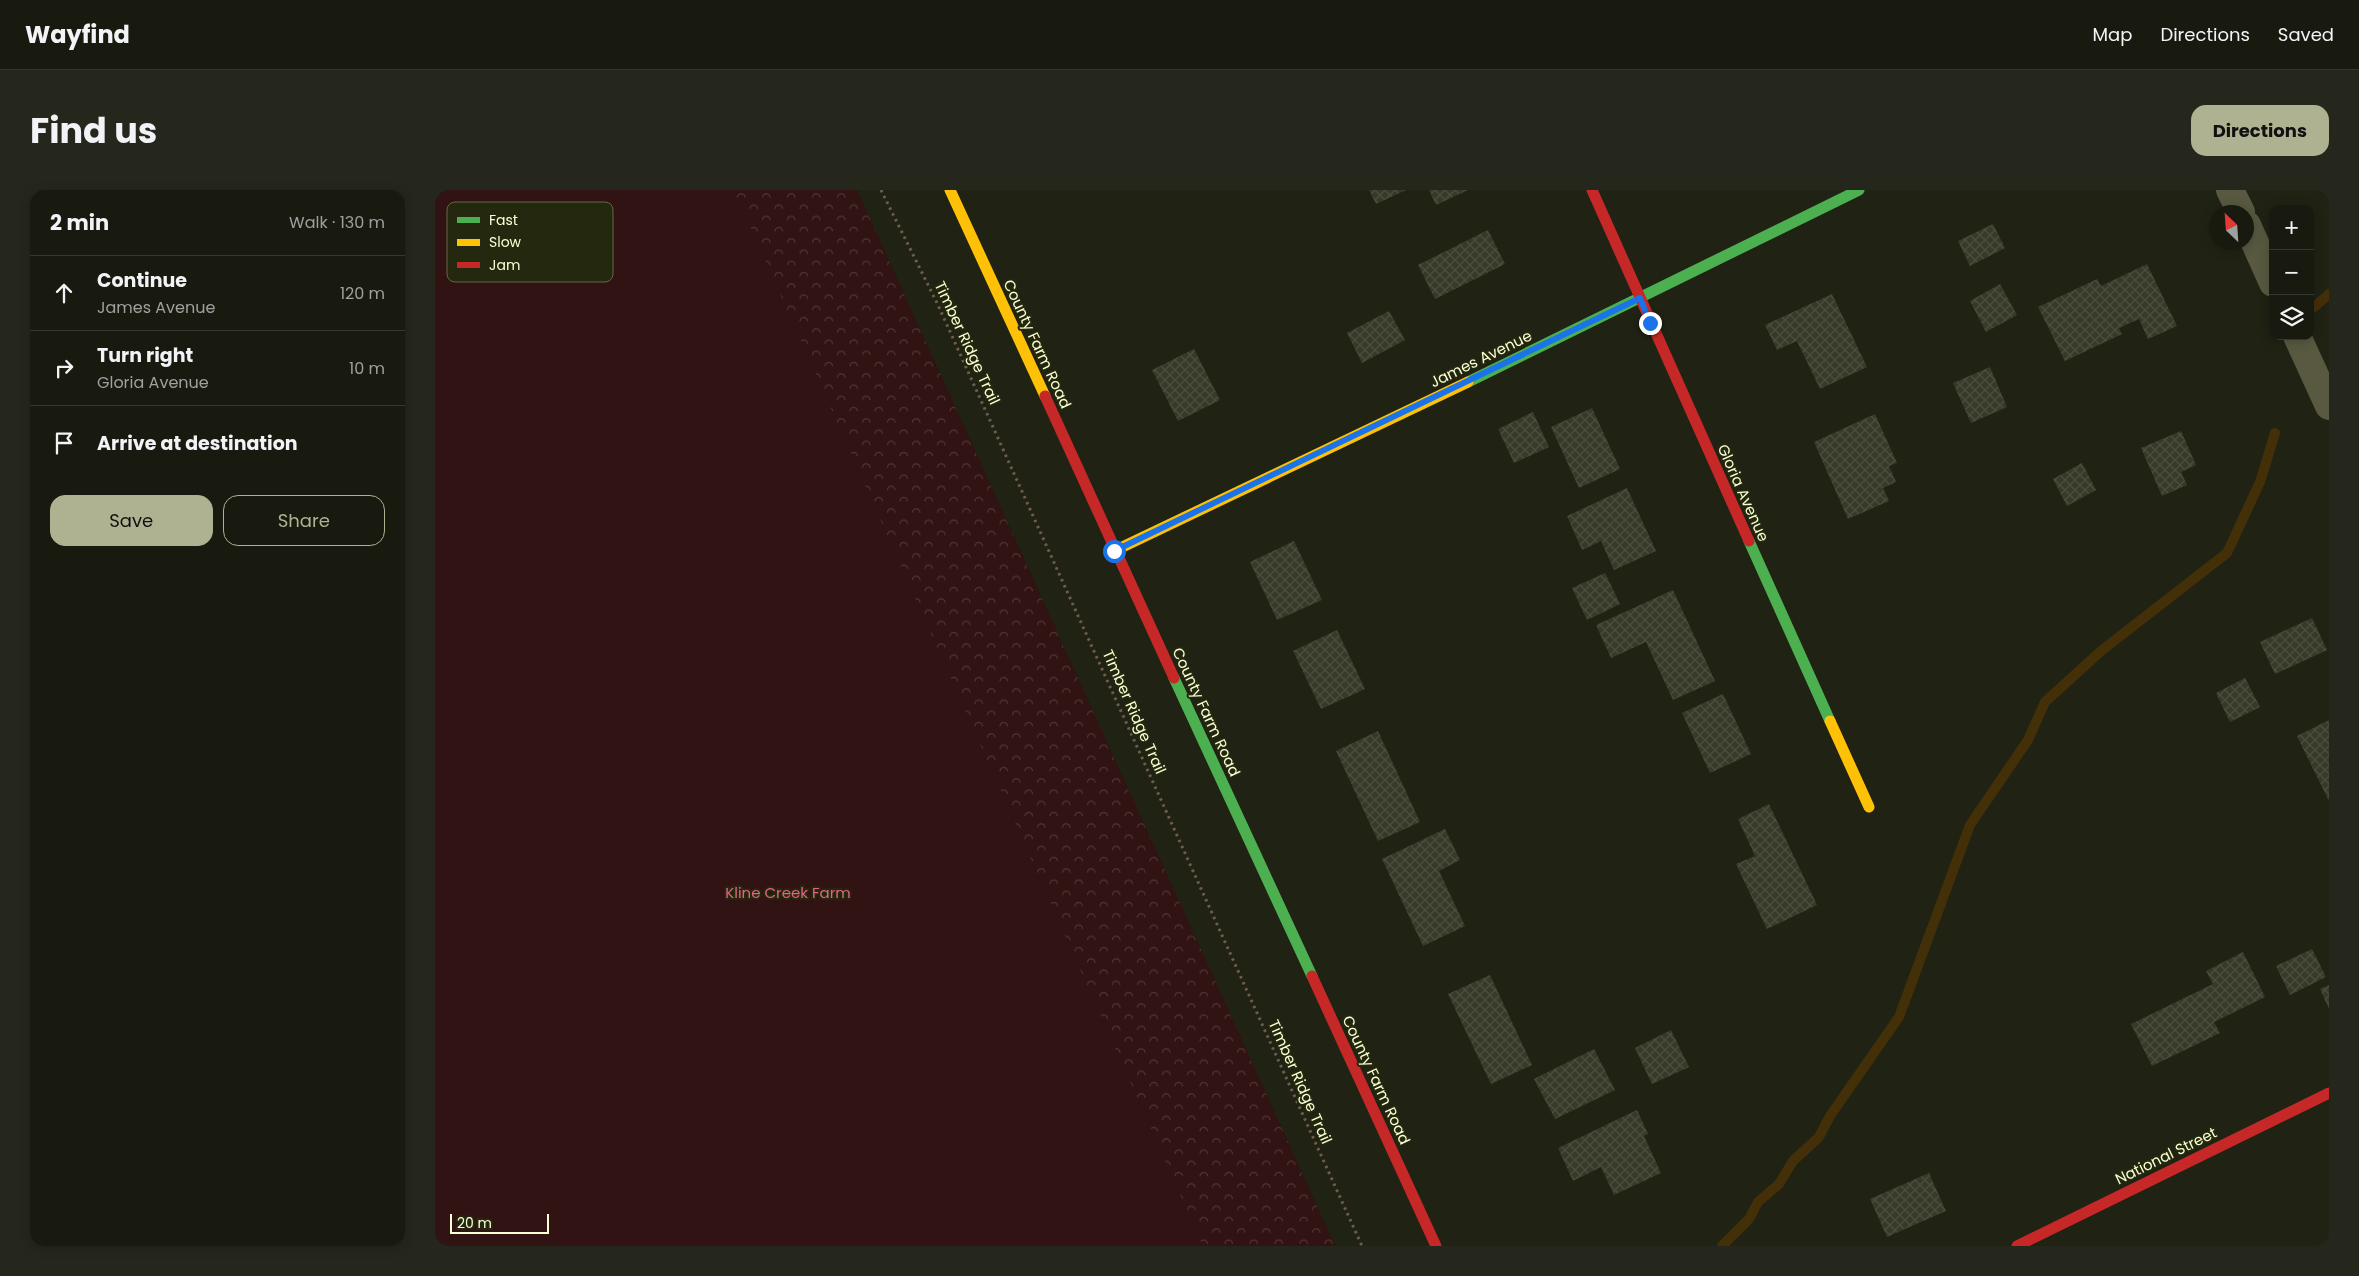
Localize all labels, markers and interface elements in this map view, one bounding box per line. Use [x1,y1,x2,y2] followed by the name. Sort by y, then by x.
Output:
[25,18,130,51] text: Wayfind
[2093,22,2132,47] text: Map
[2160,22,2250,47] text: Directions
[2278,22,2334,47] text: Saved
[2191,105,2329,156] button: Directions
[30,106,157,155] text: Find us
[447,202,613,282] legend
[2209,205,2254,250] north arrow
[2269,205,2314,340] map controls
[2269,205,2314,250] button: +
[50,208,109,237] text: 2 min
[489,210,518,230] text: Fast
[289,211,385,234] text: Walk · 130 m
[489,232,522,252] text: Slow
[2269,250,2314,295] button: −
[489,255,520,275] text: Jam
[97,267,187,294] text: Continue
[998,276,1077,412] street label: County Farm Road
[930,278,1005,408] street label: Timber Ridge Trail
[50,279,78,307] icon: ahead
[340,282,385,305] text: 120 m
[2269,295,2314,340] button: layers
[97,296,215,319] text: James Avenue
[1639,312,1662,335] route end
[1426,325,1535,392] street label: James Avenue
[97,342,193,369] text: Turn right
[50,354,78,382] icon: right
[349,357,385,380] text: 10 m
[97,371,209,394] text: Gloria Avenue
[50,429,78,457] icon: arrive
[97,430,298,457] text: Arrive at destination
[1713,441,1774,545] street label: Gloria Avenue
[50,495,213,546] button: Save
[223,495,385,546] button: Share
[1103,540,1126,563] route start
[1167,644,1246,780] street label: County Farm Road
[1098,646,1171,777] street label: Timber Ridge Trail
[725,882,851,903] park label: Kline Creek Farm
[1337,1012,1416,1148] street label: County Farm Road
[1264,1016,1337,1147] street label: Timber Ridge Trail
[2111,1122,2220,1189] street label: National Street
[450,1211,549,1234] scale bar
[457,1213,492,1233] text: 20 m

